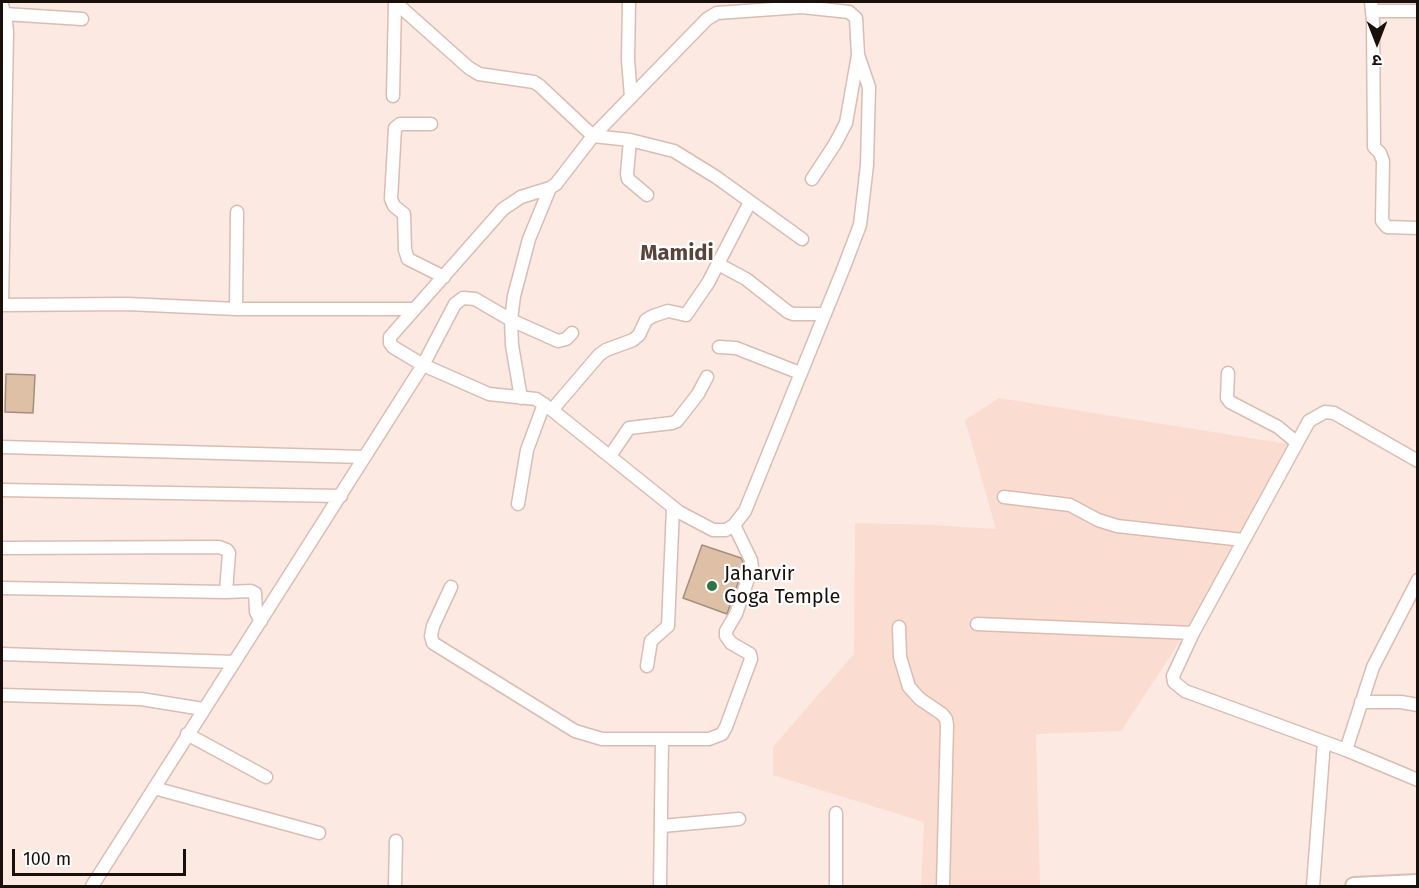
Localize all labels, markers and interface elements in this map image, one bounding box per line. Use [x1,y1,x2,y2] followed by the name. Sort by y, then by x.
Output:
[1347,12,1407,72] north arrow
[1372,51,1382,70] text: उ
[640,241,714,267] district label: Mamidi
[724,562,840,609] place label: Jaharvir Goga Temple
[705,579,719,593] marker: Jaharvir Goga Temple
[15,837,189,875] scale bar
[23,848,71,870] text: 100 m

